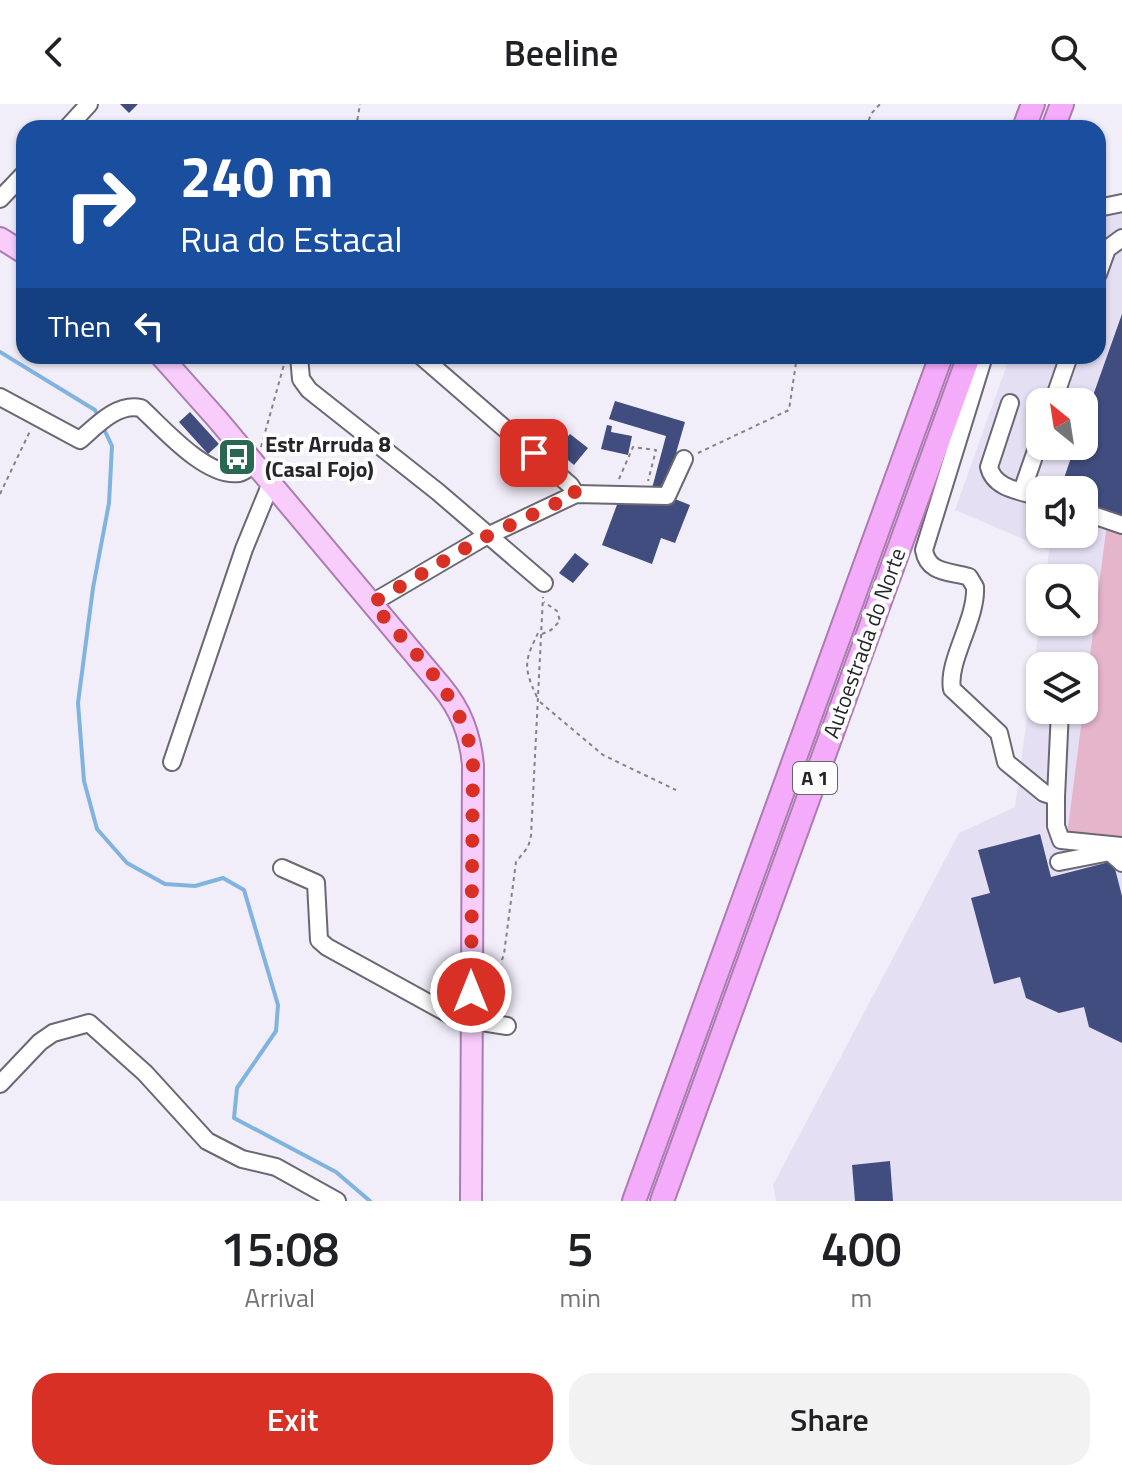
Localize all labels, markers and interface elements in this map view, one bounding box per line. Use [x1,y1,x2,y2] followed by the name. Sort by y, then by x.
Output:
[504,25,618,80] text: Beeline
[32,30,76,74] icon: back
[1046,30,1090,74] icon: search
[180,134,333,219] text: 240 m
[48,152,152,256] icon: right
[180,211,402,266] text: Rua do Estacal
[48,303,111,349] text: Then
[127,304,171,348] icon: left
[1026,388,1098,460] north arrow
[1026,388,1098,724] map controls
[500,419,568,487] pin
[265,427,391,486] place label: Estr Arruda 8 (Casal Fojo)
[512,431,556,475] icon: arrive
[216,436,258,478] bus stop icon: Estr Arruda 8 (Casal Fojo)
[1026,476,1098,548] button: sound
[814,543,914,743] street label: Autoestrada do Norte
[1026,564,1098,636] button: search
[1026,652,1098,724] button: layers
[793,762,837,794] road number: A 1
[429,950,513,1034] position arrow
[220,1212,339,1285] text: 15:08
[567,1212,594,1285] text: 5
[821,1212,902,1285] text: 400
[244,1278,315,1317] text: Arrival
[559,1278,601,1317] text: min
[851,1278,872,1317] text: m
[32,1373,553,1465] button: Exit
[569,1373,1090,1465] button: Share

